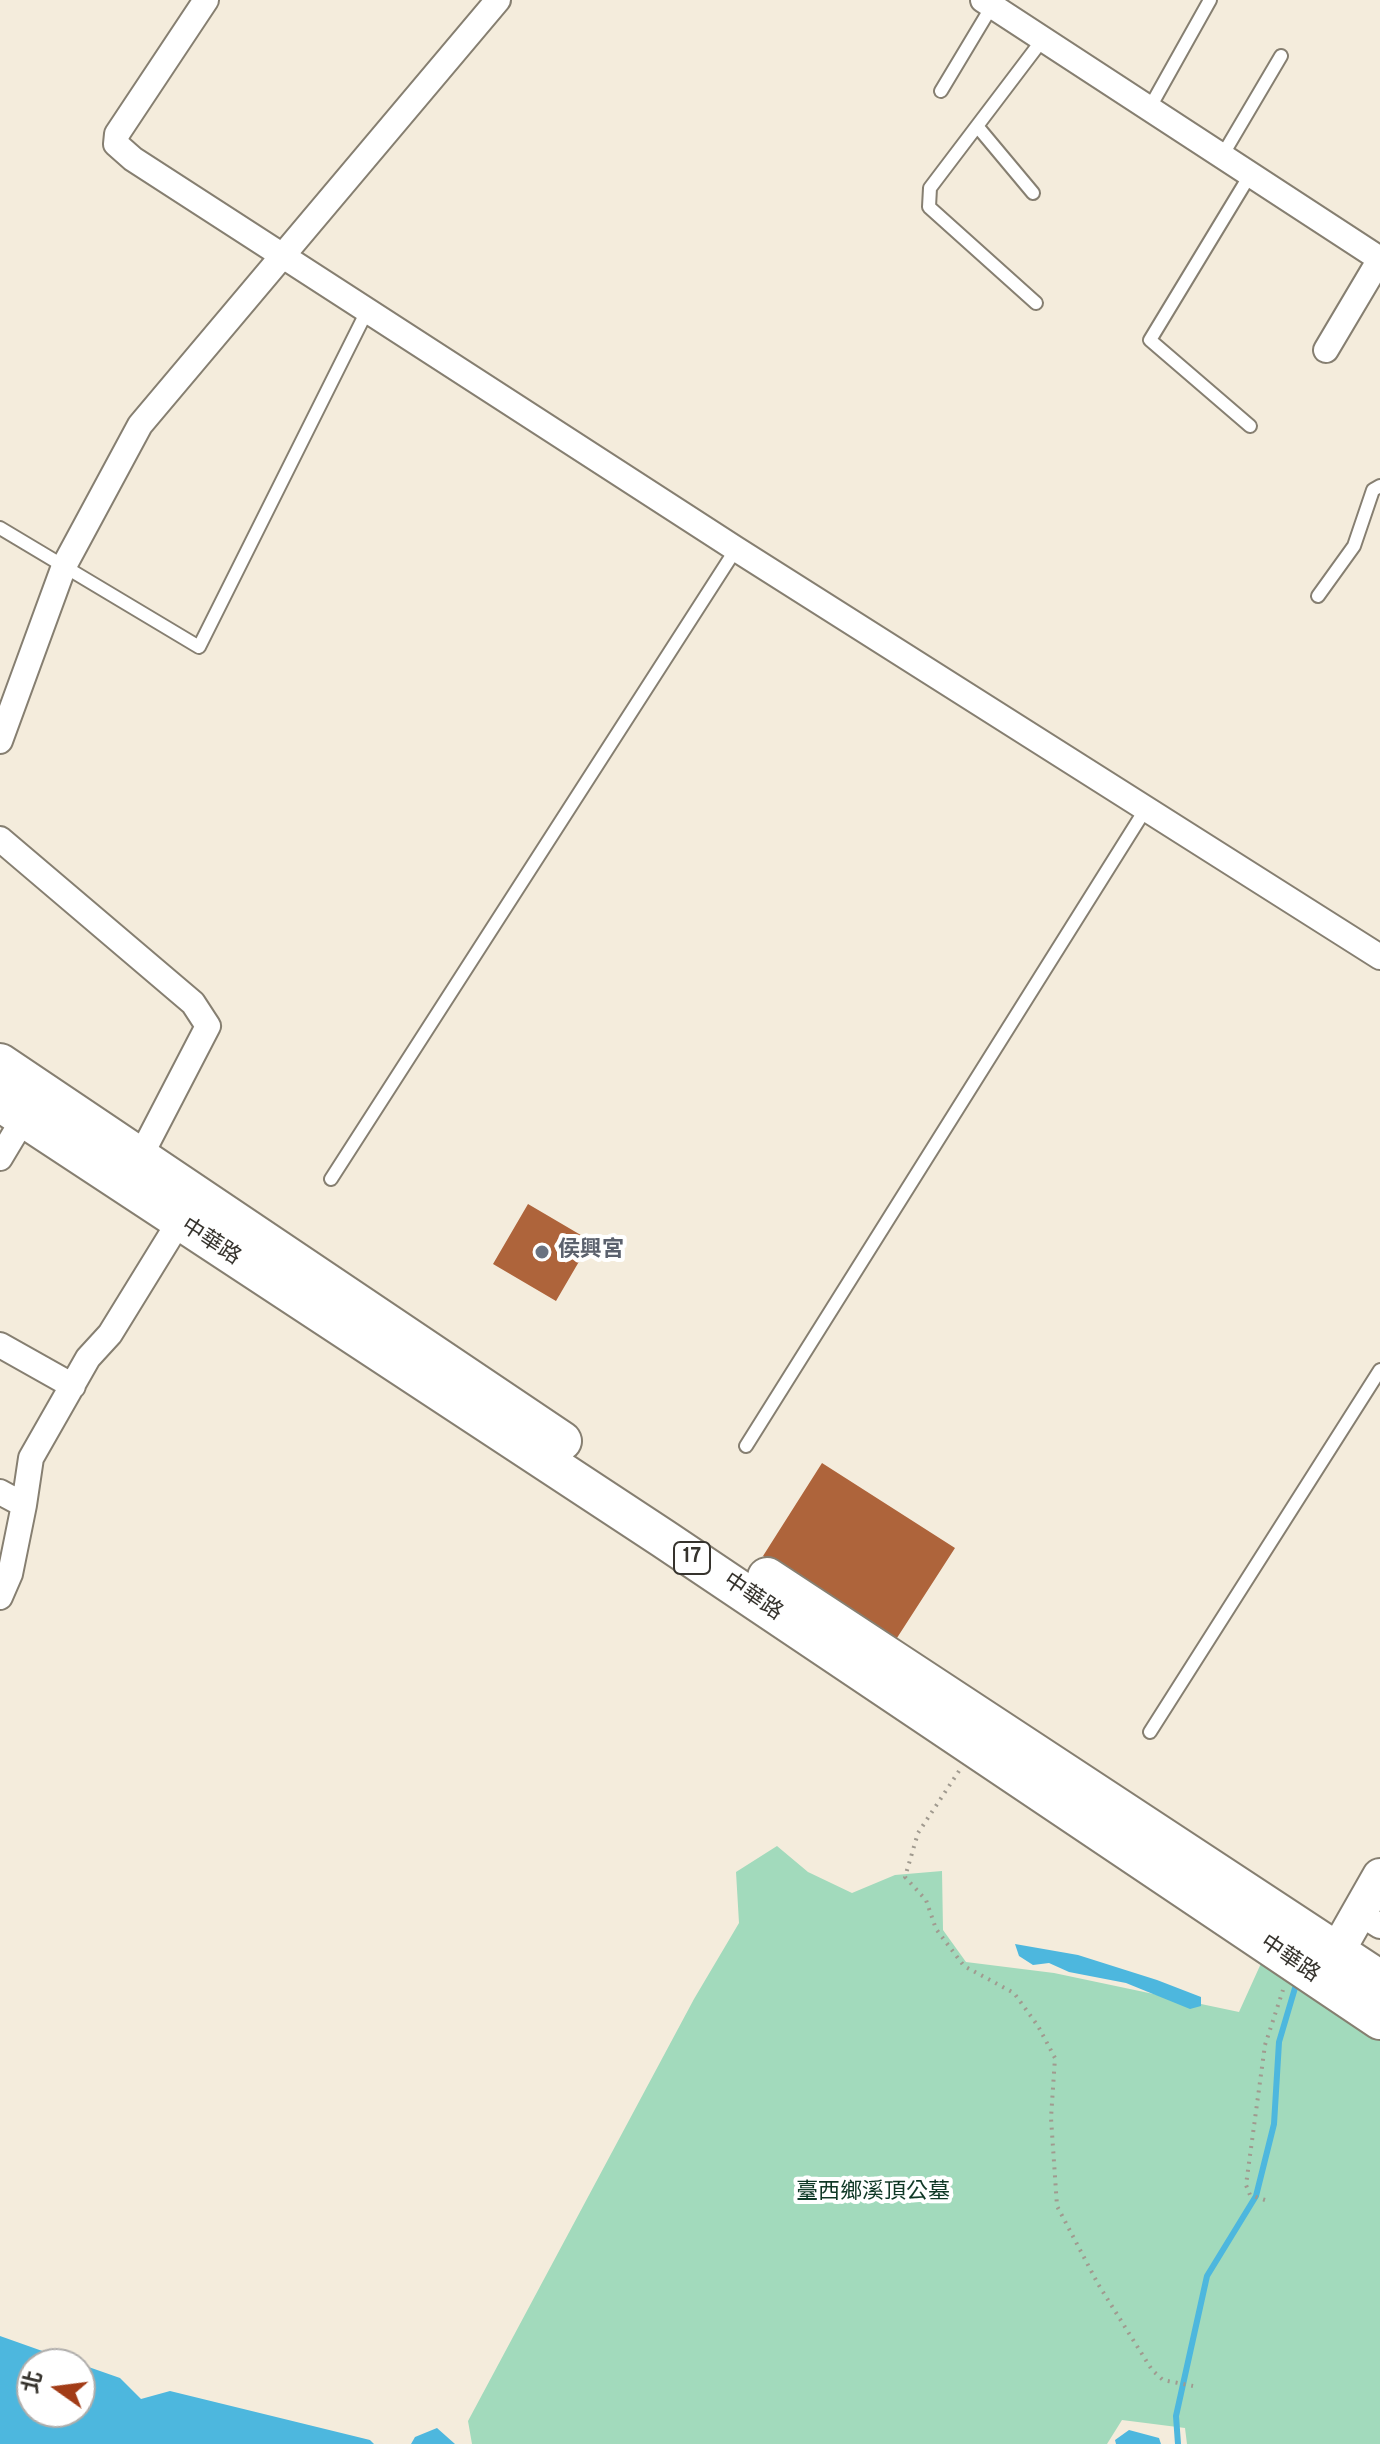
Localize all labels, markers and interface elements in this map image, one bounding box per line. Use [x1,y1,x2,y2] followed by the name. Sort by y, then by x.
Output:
[175,1214,245,1272] street label: 中華路
[558,1239,624,1265] place label: 侯興宮
[533,1243,551,1261] marker: 侯興宮
[674,1542,710,1574] road number: 17
[717,1569,787,1627] street label: 中華路
[1254,1931,1324,1989] street label: 中華路
[796,2181,950,2207] park label: 臺西鄉溪頂公墓
[16,2348,96,2428] north arrow
[18,2369,50,2397] text: 北

